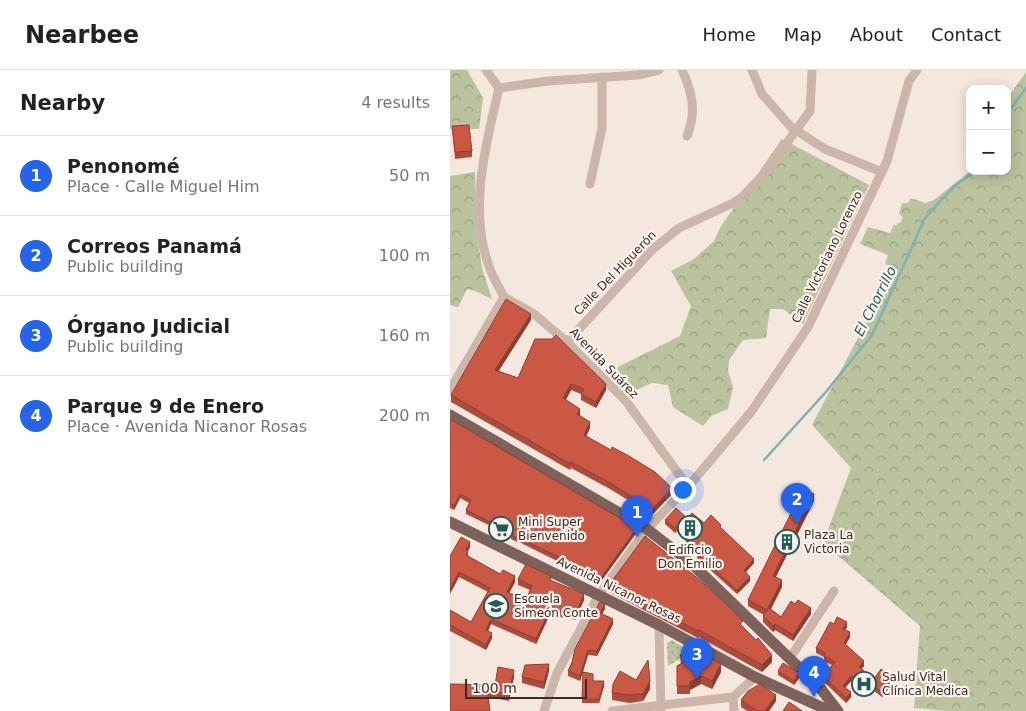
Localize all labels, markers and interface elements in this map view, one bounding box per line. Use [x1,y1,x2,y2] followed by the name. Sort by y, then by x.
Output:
[25,21,139,49] text: Nearbee
[703,24,756,45] text: Home
[784,24,822,45] text: Map
[850,24,903,45] text: About
[931,24,1001,45] text: Contact
[966,85,1011,175] map controls
[966,85,1011,130] button: +
[20,91,105,115] text: Nearby
[361,93,430,112] text: 4 results
[966,130,1011,175] button: −
[67,155,180,177] text: Penonomé
[30,166,42,185] text: 1
[389,166,430,185] text: 50 m
[67,177,260,196] text: Place · Calle Miguel Him
[789,189,865,325] street label: Calle Victoriano Lorenzo
[571,228,659,318] street label: Calle Del Higuerón
[67,235,242,257] text: Correos Panamá
[30,246,42,265] text: 2
[379,246,430,265] text: 100 m
[67,257,184,276] text: Public building
[851,263,899,339] water label: El Chorrillo
[67,315,230,337] text: Órgano Judicial
[567,325,641,401] street label: Avenida Suárez
[30,326,42,345] text: 3
[379,326,430,345] text: 160 m
[67,337,184,356] text: Public building
[67,395,264,417] text: Parque 9 de Enero
[30,406,42,425] text: 4
[379,406,430,425] text: 200 m
[67,417,307,436] text: Place · Avenida Nicanor Rosas
[670,477,696,503] your location
[781,483,813,524] pin: 2
[621,496,653,537] pin: 1
[518,515,585,543] place label: Mini Super Bienvenido
[677,515,703,541] building icon: Edificio Don Emilio
[488,516,514,542] supermarket icon: Mini Super Bienvenido
[804,528,853,556] place label: Plaza La Victoria
[774,529,800,555] building icon: Plaza La Victoria
[658,543,722,571] place label: Edificio Don Emilio
[555,554,683,626] street label: Avenida Nicanor Rosas
[514,592,598,620] place label: Escuela Simeón Conte
[483,593,509,619] school or university icon: Escuela Simeón Conte
[681,638,713,679] pin: 3
[798,656,830,697] pin: 4
[882,670,968,698] place label: Salud Vital Clínica Medica
[851,671,877,697] hospital icon: Salud Vital Clínica Medica
[465,676,588,699] scale bar
[472,680,517,696] text: 100 m

